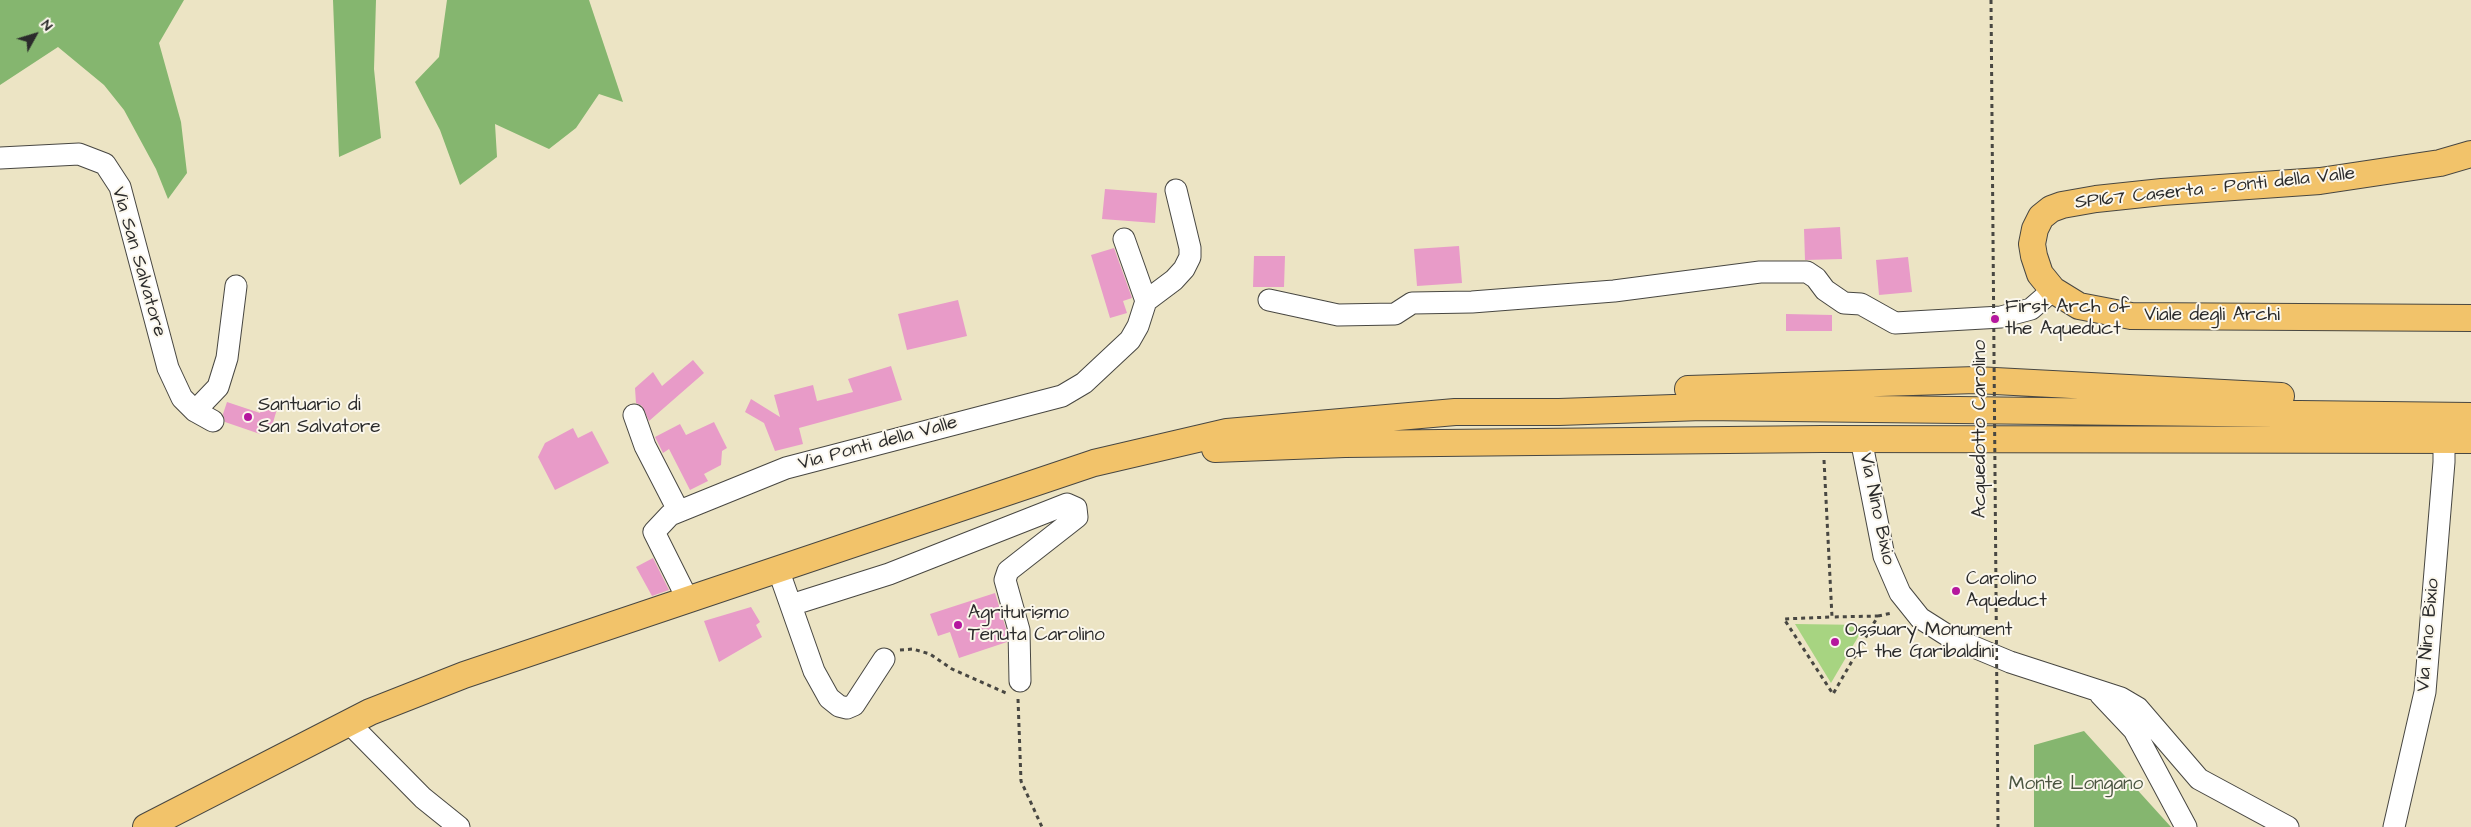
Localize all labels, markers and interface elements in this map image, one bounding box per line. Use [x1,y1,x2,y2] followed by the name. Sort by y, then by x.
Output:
[10,10,60,60] north arrow
[36,16,57,35] text: N
[2074,163,2356,215] street label: SP167 Caserta - Ponti della Valle
[106,185,170,339] street label: Via San Salvatore
[2005,297,2130,341] place label: First Arch of the Aqueduct
[2144,305,2280,327] street label: Viale degli Archi
[1989,313,2001,325] marker: First Arch of the Aqueduct
[1970,340,1992,518] street label: Acquedotto Carolino
[258,395,380,439] place label: Santuario di San Salvatore
[242,411,254,423] marker: Santuario di San Salvatore
[796,412,960,476] street label: Via Ponti della Valle
[1853,451,1899,567] street label: Via Nino Bixio
[1966,569,2047,613] place label: Carolino Aqueduct
[2413,577,2445,693] street label: Via Nino Bixio
[1950,585,1962,597] marker: Carolino Aqueduct
[968,603,1105,647] place label: Agriturismo Tenuta Carolino
[952,619,964,631] marker: Agriturismo Tenuta Carolino
[1845,620,2012,664] place label: Ossuary Monument of the Garibaldini
[1829,636,1841,648] marker: Ossuary Monument of the Garibaldini
[2009,774,2143,796] park label: Monte Longano

